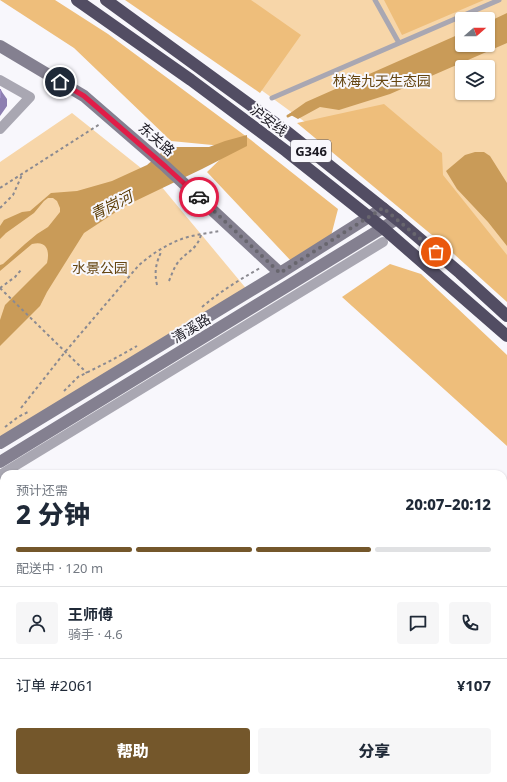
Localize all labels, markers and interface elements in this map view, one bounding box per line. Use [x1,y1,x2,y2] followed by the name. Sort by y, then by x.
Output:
[455,12,495,52] north arrow
[455,12,495,100] map controls
[455,60,495,100] button: layers
[43,65,77,99] pin
[49,71,71,93] icon: home
[333,71,431,90] park label: 林海九天生态园
[247,100,291,140] street label: 沪安线
[135,118,179,160] street label: 东关路
[291,140,331,162] road number: G346
[179,177,219,217] courier
[86,185,138,224] water label: 青岗河
[188,186,210,208] icon: car
[419,235,453,269] pin
[425,241,447,263] icon: bag
[72,258,128,277] park label: 水景公园
[168,309,214,347] street label: 清溪路
[16,481,68,499] text: 预计还需
[406,494,491,514] text: 20:07–20:12
[16,496,90,532] text: 2 分钟
[16,559,103,577] text: 配送中 · 120 m
[16,602,58,644] button: person
[397,602,439,644] button: chat
[449,602,491,644] button: phone
[68,604,113,624] text: 王师傅
[68,625,123,643] text: 骑手 · 4.6
[16,675,94,695] text: 订单 #2061
[457,675,491,695] text: ¥107
[16,728,250,774] button: 帮助
[258,728,491,774] button: 分享

